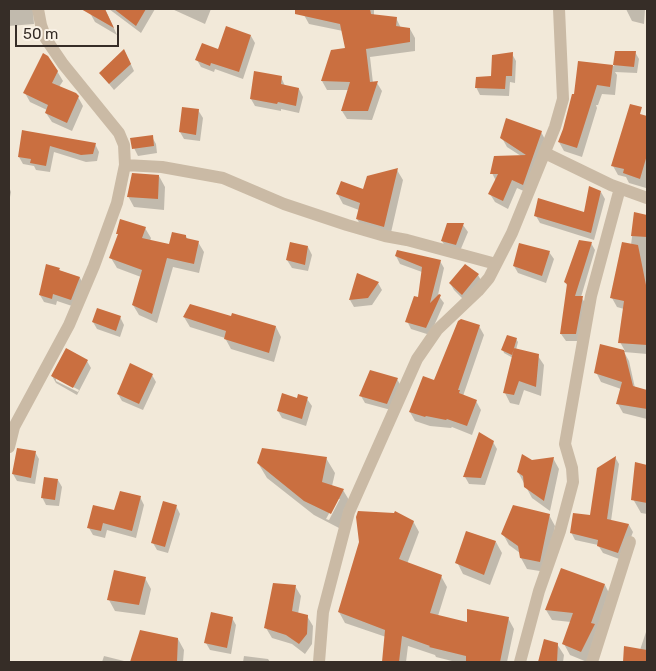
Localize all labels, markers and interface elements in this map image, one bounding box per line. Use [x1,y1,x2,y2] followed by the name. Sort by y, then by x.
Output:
[18,15,121,47] scale bar
[23,25,58,43] text: 50 m

